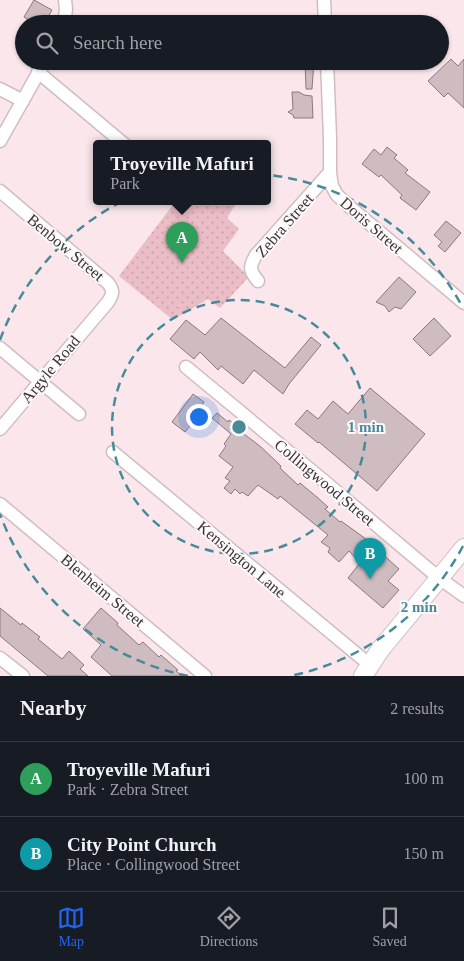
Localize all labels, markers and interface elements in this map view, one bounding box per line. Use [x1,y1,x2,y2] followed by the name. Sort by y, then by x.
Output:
[15,15,449,70] search box
[33,29,61,57] icon: search
[73,32,162,53] text: Search here
[93,140,271,205] popup
[110,153,254,174] text: Troyeville Mafuri
[110,175,140,192] text: Park
[252,190,317,261] street label: Zebra Street
[337,194,407,257] street label: Doris Street
[24,210,108,285] street label: Benbow Street
[166,222,198,263] pin: A
[18,332,84,407] street label: Argyle Road
[186,404,212,430] your location
[230,418,248,436] centre of rings
[348,419,385,435] text: 1 min
[271,436,378,530] street label: Collingwood Street
[194,518,289,602] street label: Kensington Lane
[354,538,386,579] pin: B
[58,551,148,631] street label: Blenheim Street
[401,599,438,615] text: 2 min
[20,696,87,720] text: Nearby
[390,700,444,717] text: 2 results
[67,759,210,780] text: Troyeville Mafuri
[30,770,42,787] text: A
[404,770,444,787] text: 100 m
[67,781,188,798] text: Park · Zebra Street
[67,834,217,855] text: City Point Church
[31,845,41,862] text: B
[404,845,444,862] text: 150 m
[67,856,240,873] text: Place · Collingwood Street
[57,904,85,950] tab: Map
[200,904,258,950] tab: Directions
[373,904,407,950] tab: Saved

